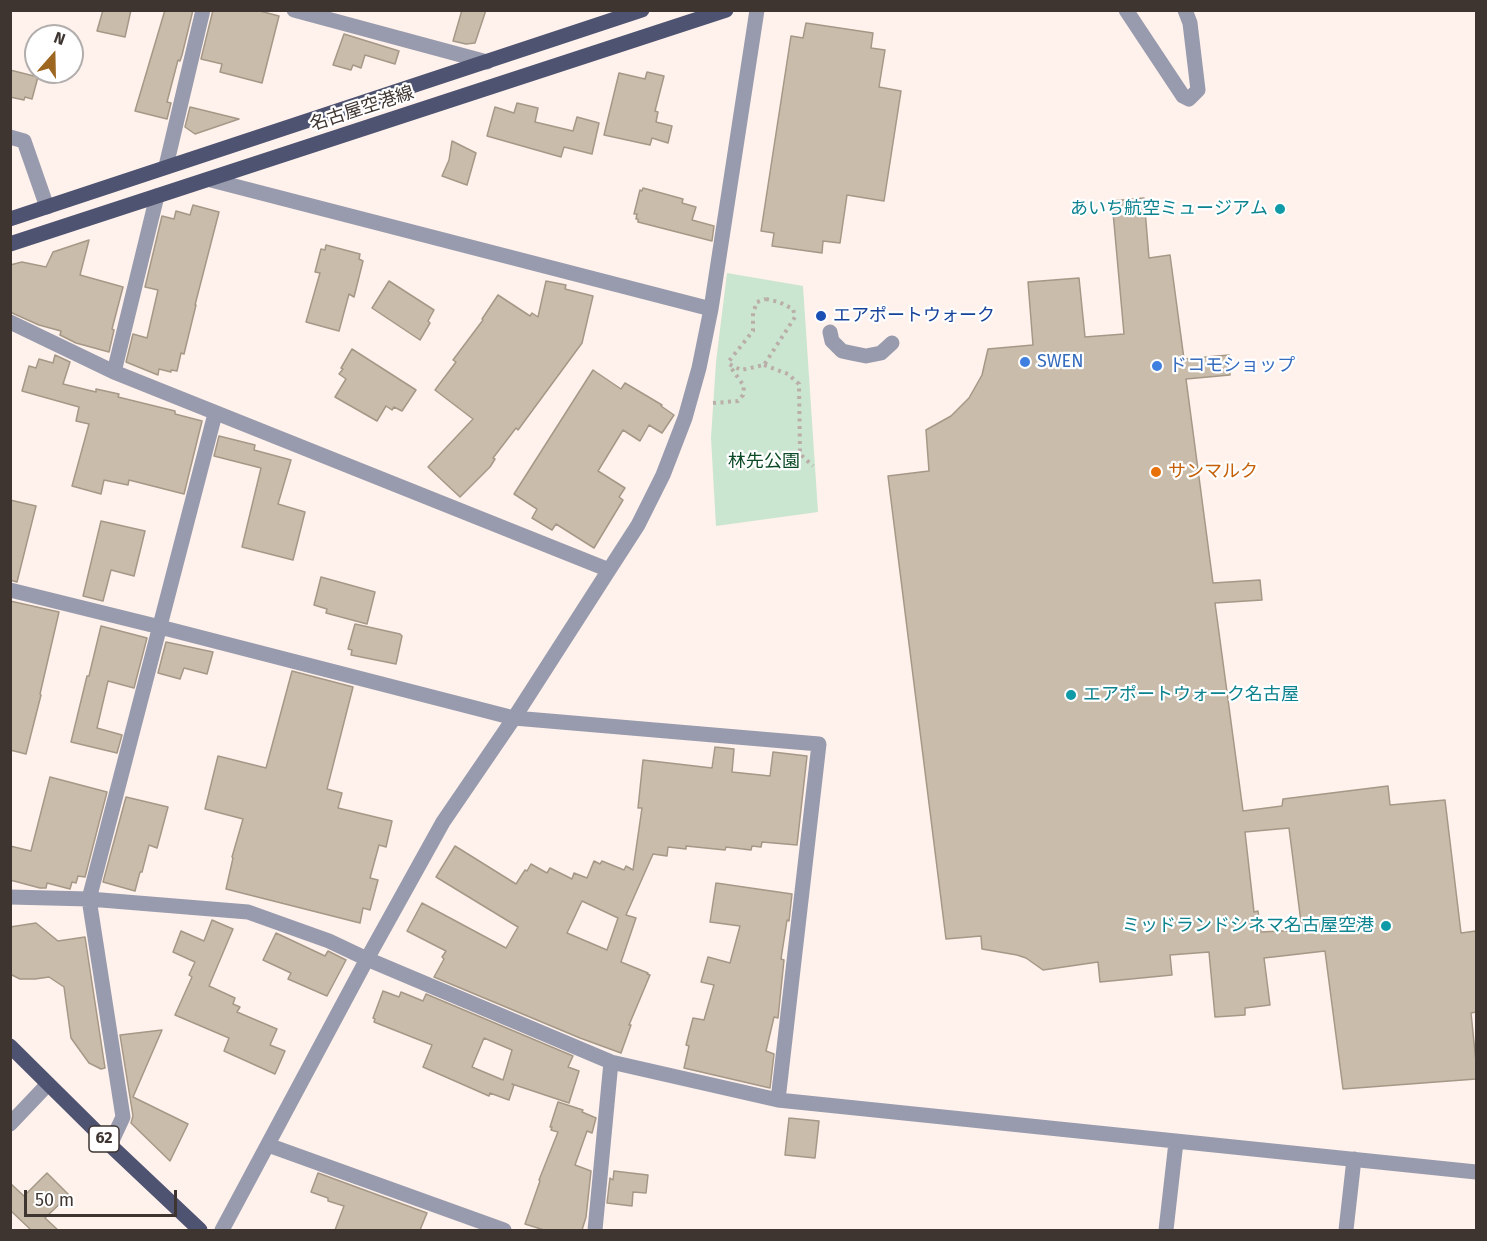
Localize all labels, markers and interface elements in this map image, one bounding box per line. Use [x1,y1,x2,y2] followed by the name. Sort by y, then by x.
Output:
[24,24,84,84] north arrow
[51,28,68,49] text: N
[307,82,417,136] street label: 名古屋空港線
[1070,198,1268,220] place label: あいち航空ミュージアム
[1273,202,1287,216] marker: あいち航空ミュージアム
[833,305,995,327] place label: エアポートウォーク
[814,309,828,323] marker: エアポートウォーク
[1037,351,1083,373] place label: SWEN
[1018,355,1032,369] marker: SWEN
[1169,355,1295,377] place label: ドコモショップ
[1150,359,1164,373] marker: ドコモショップ
[728,451,800,473] park label: 林先公園
[1168,461,1258,483] place label: サンマルク
[1149,465,1163,479] marker: サンマルク
[1083,684,1299,706] place label: エアポートウォーク名古屋
[1064,688,1078,702] marker: エアポートウォーク名古屋
[1122,915,1374,937] place label: ミッドランドシネマ名古屋空港
[1379,919,1393,933] marker: ミッドランドシネマ名古屋空港
[89,1126,119,1152] road number: 62
[27,1178,180,1216] scale bar
[35,1189,74,1211] text: 50 m

